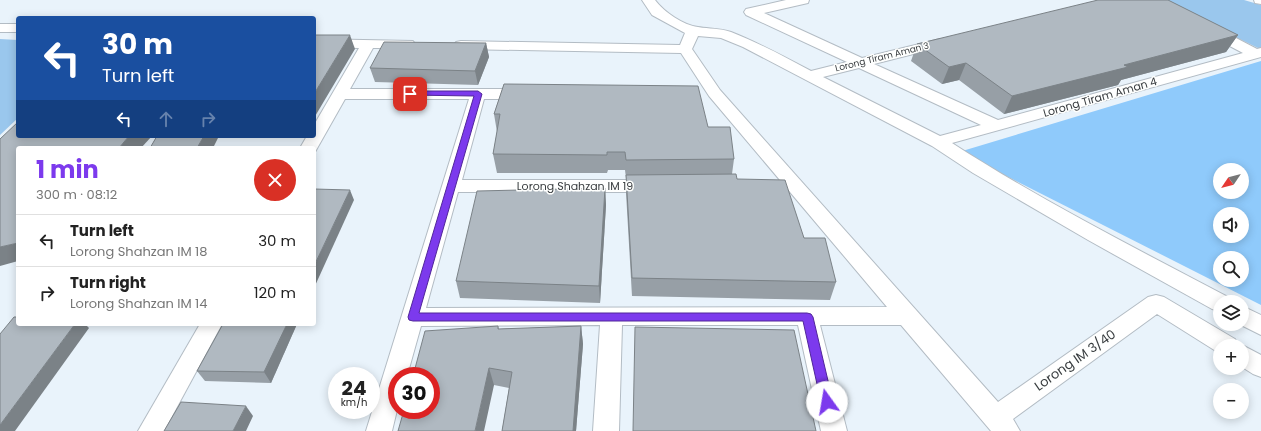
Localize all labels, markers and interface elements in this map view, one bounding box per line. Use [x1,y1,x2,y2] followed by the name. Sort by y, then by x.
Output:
[102,25,173,64] text: 30 m
[36,32,88,84] icon: left
[834,40,930,74] street label: Lorong Tiram Aman 3
[102,63,174,88] text: Turn left
[1041,73,1159,121] street label: Lorong Tiram Aman 4
[393,77,427,111] pin
[399,83,421,105] icon: arrive
[113,108,135,130] icon: left
[155,108,177,130] icon: ahead
[197,108,219,130] icon: right
[36,153,99,186] text: 1 min
[254,159,296,201] button: close
[1213,163,1249,199] north arrow
[1213,163,1249,419] map controls
[517,178,633,194] street label: Lorong Shahzan IM 19
[36,185,117,204] text: 300 m · 08:12
[1213,207,1249,243] button: sound
[70,220,134,241] text: Turn left
[36,230,58,252] icon: left
[258,230,296,251] text: 30 m
[70,242,207,261] text: Lorong Shahzan IM 18
[1213,251,1249,287] button: search
[70,272,146,293] text: Turn right
[36,282,58,304] icon: right
[254,282,296,303] text: 120 m
[70,294,207,313] text: Lorong Shahzan IM 14
[1213,295,1249,331] button: layers
[1030,325,1120,395] street label: Lorong IM 3/40
[1213,339,1249,375] button: +
[388,367,440,419] speed limit sign: 30
[342,374,366,402] text: 24
[806,381,848,423] position arrow
[1213,383,1249,419] button: −
[341,395,367,410] text: km/h

